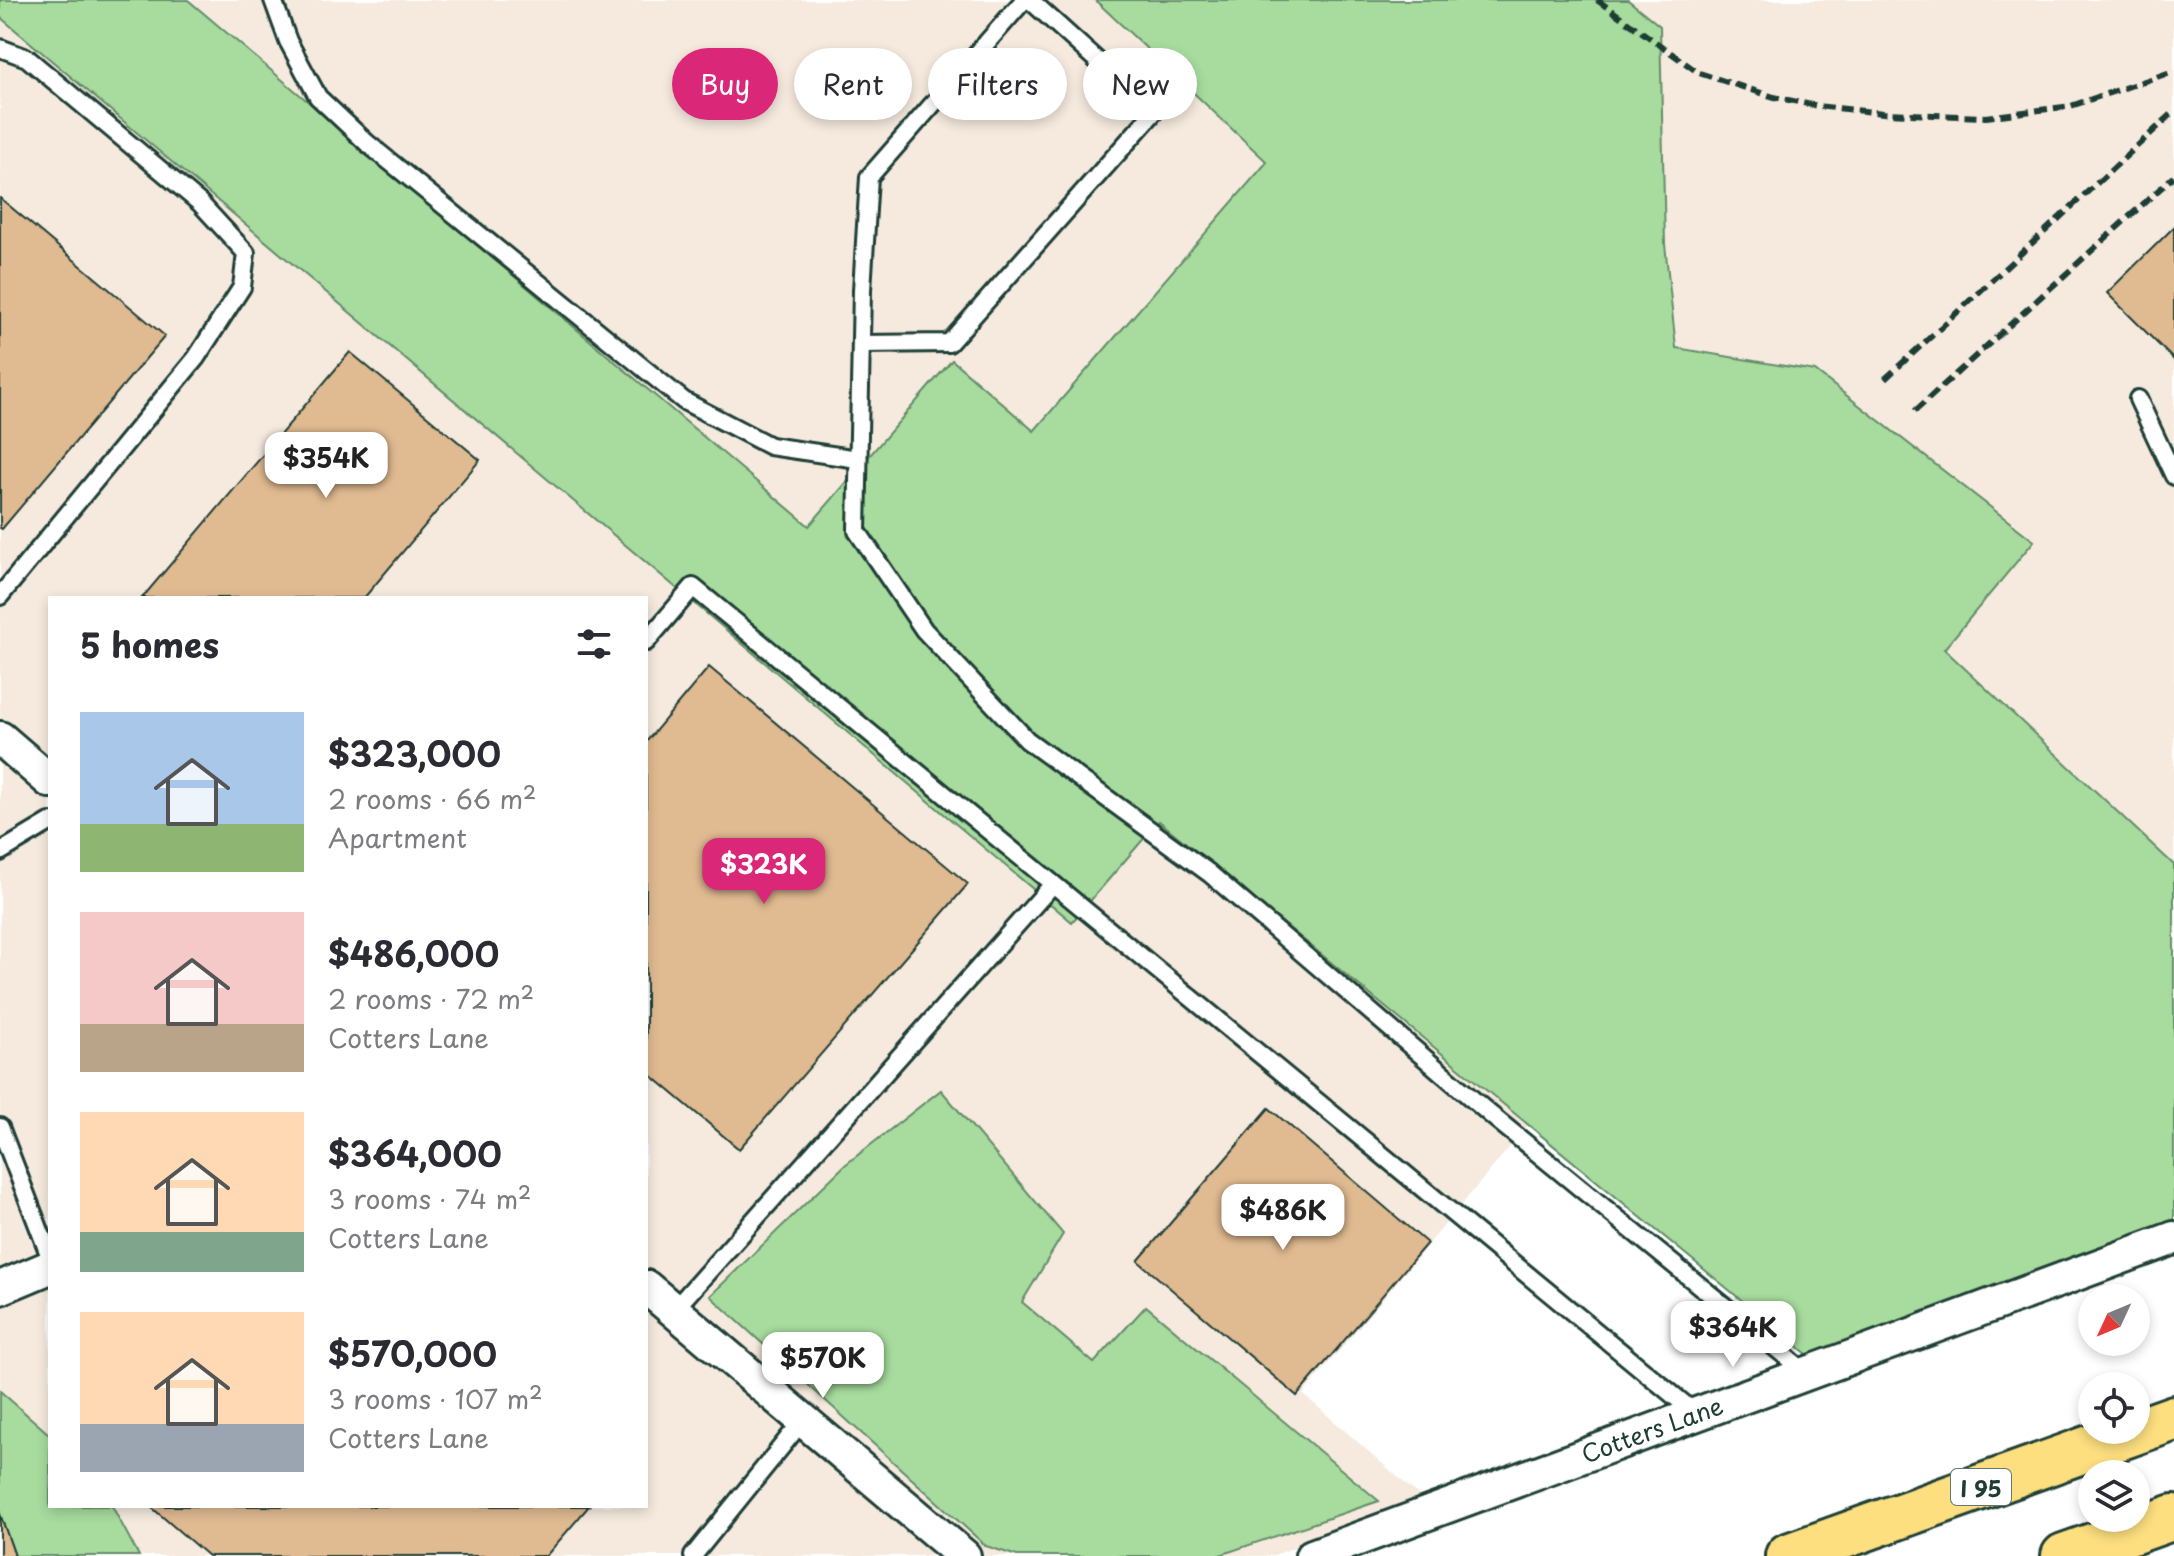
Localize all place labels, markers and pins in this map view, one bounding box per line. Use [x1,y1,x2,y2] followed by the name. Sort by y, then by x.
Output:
[270,432,382,500] pin: $354K
[708,838,820,906] pin: $323K
[1227,1184,1339,1252] pin: $486K
[1677,1301,1789,1369] pin: $364K
[767,1332,879,1400] pin: $570K

